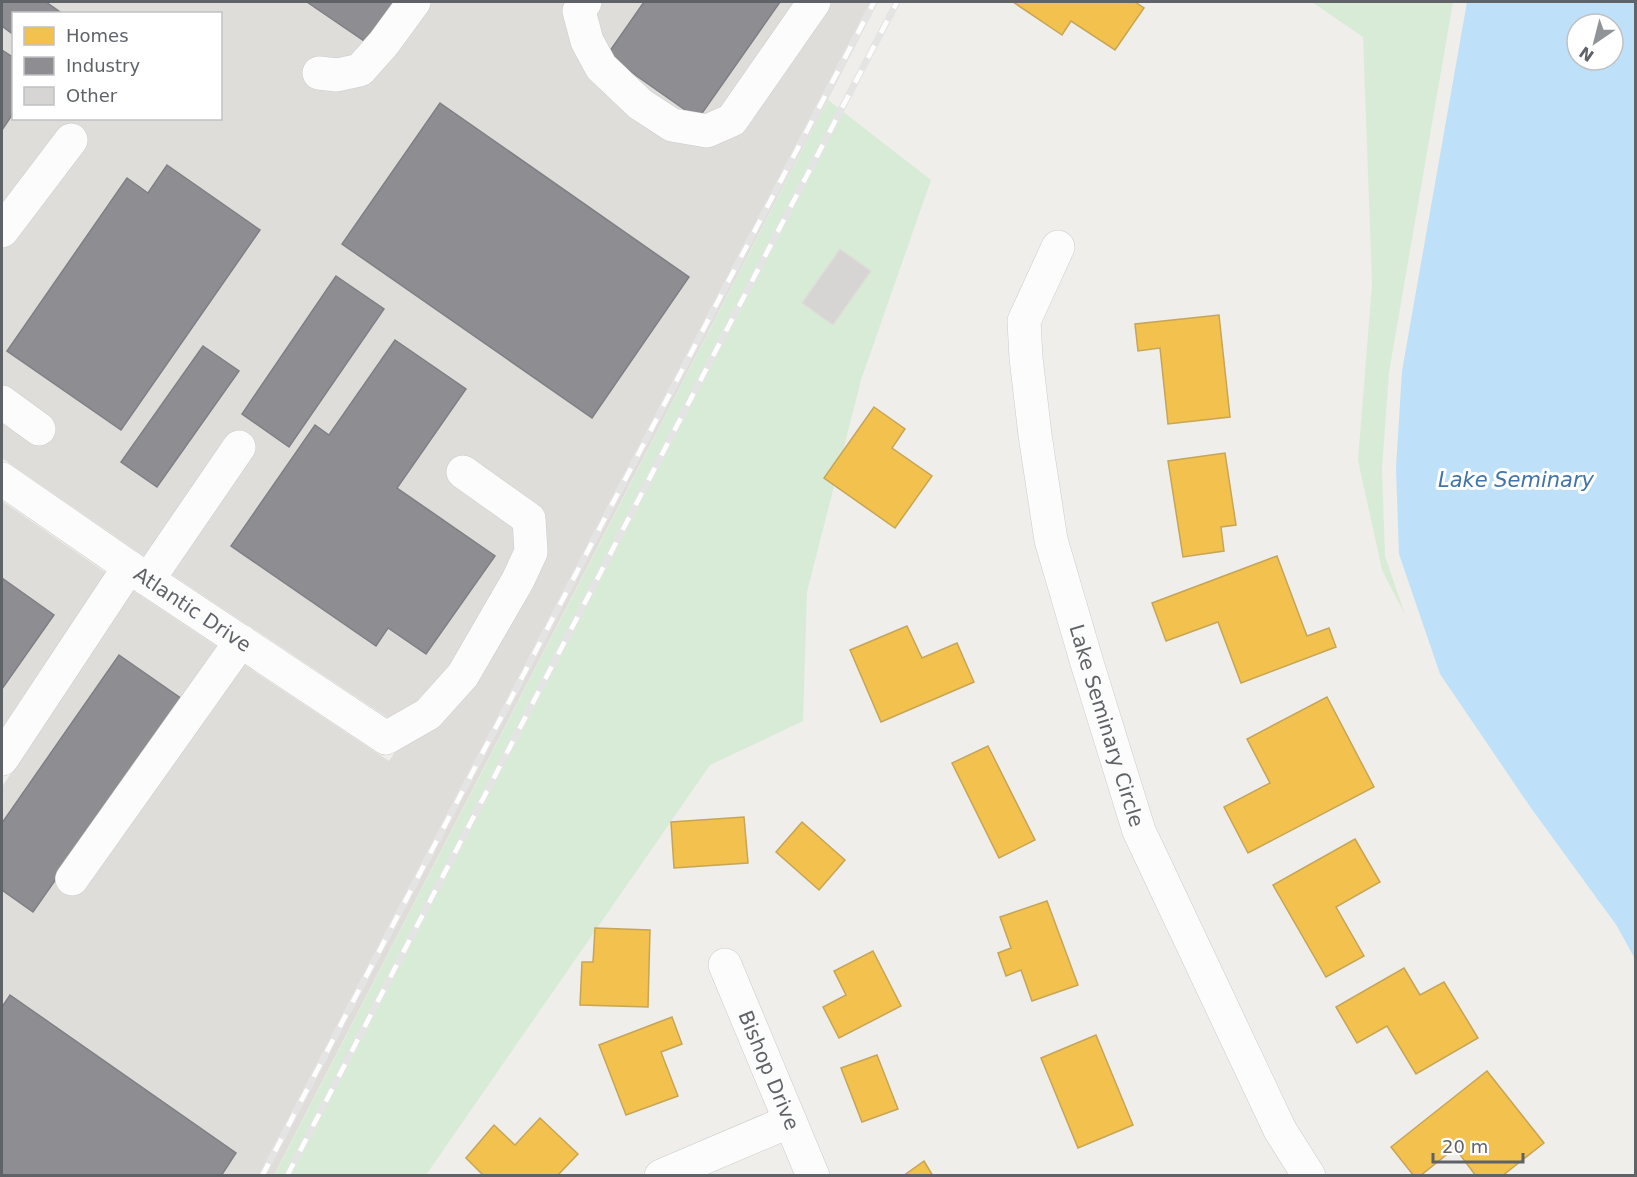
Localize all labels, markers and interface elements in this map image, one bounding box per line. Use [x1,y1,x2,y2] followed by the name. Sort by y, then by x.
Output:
[12,12,222,120] legend
[1565,12,1625,72] north arrow
[66,25,129,46] text: Homes
[1576,42,1598,65] text: N
[66,55,140,76] text: Industry
[66,85,118,106] text: Other
[1438,468,1595,492] water label: Lake Seminary
[129,562,256,657] street label: Atlantic Drive
[1064,622,1149,830] street label: Lake Seminary Circle
[733,1007,804,1133] street label: Bishop Drive
[1433,1126,1523,1164] scale bar
[1442,1136,1488,1157] text: 20 m

